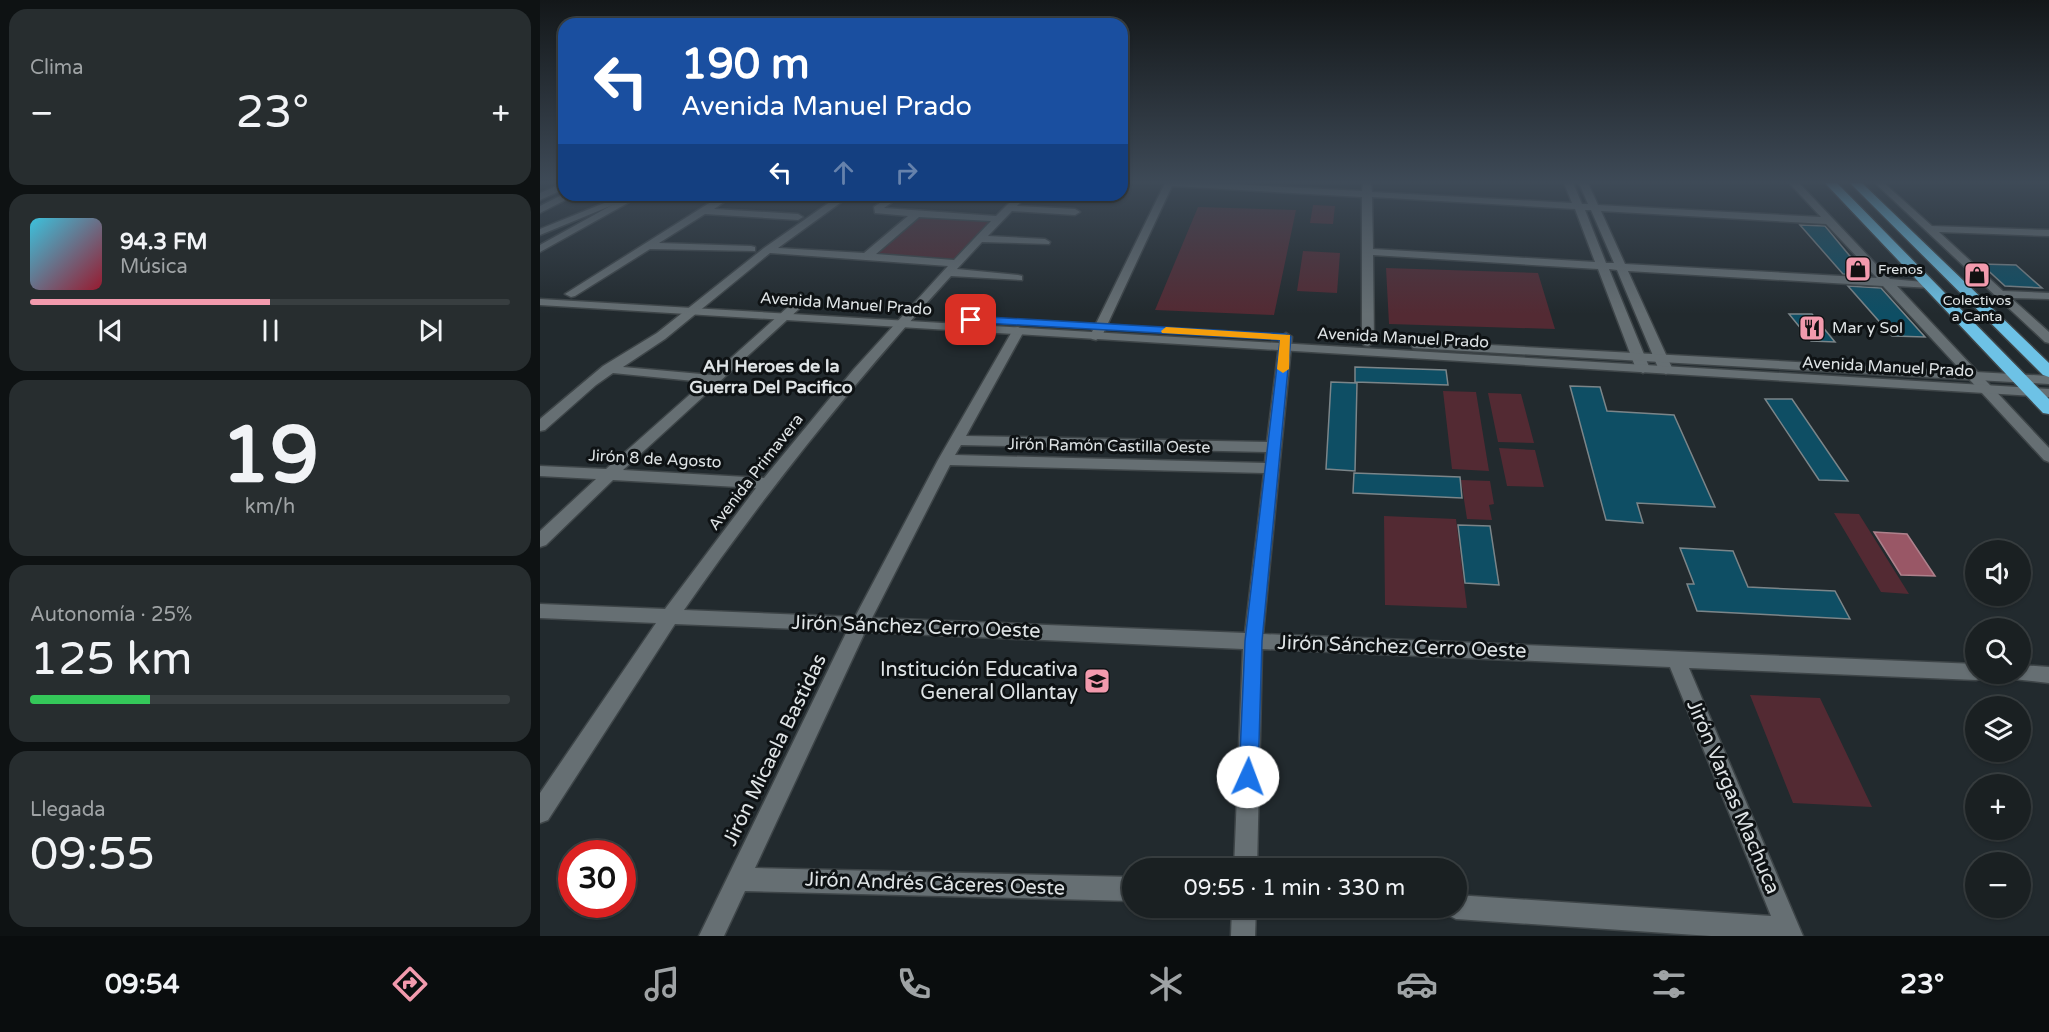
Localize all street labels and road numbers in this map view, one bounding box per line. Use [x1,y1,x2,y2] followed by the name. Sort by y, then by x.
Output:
[759,288,933,320] street label: Avenida Manuel Prado
[1316,324,1490,352] street label: Avenida Manuel Prado
[1801,353,1975,381] street label: Avenida Manuel Prado
[704,410,808,534] street label: Avenida Primavera
[1007,434,1211,458] street label: Jirón Ramón Castilla Oeste
[588,446,722,472] street label: Jirón 8 de Agosto
[791,611,1041,643] street label: Jirón Sánchez Cerro Oeste
[1277,631,1527,663] street label: Jirón Sánchez Cerro Oeste
[718,650,832,850] street label: Jirón Micaela Bastidas
[1681,696,1785,898] street label: Jirón Vargas Machuca
[804,867,1066,901] street label: Jirón Andrés Cáceres Oeste

